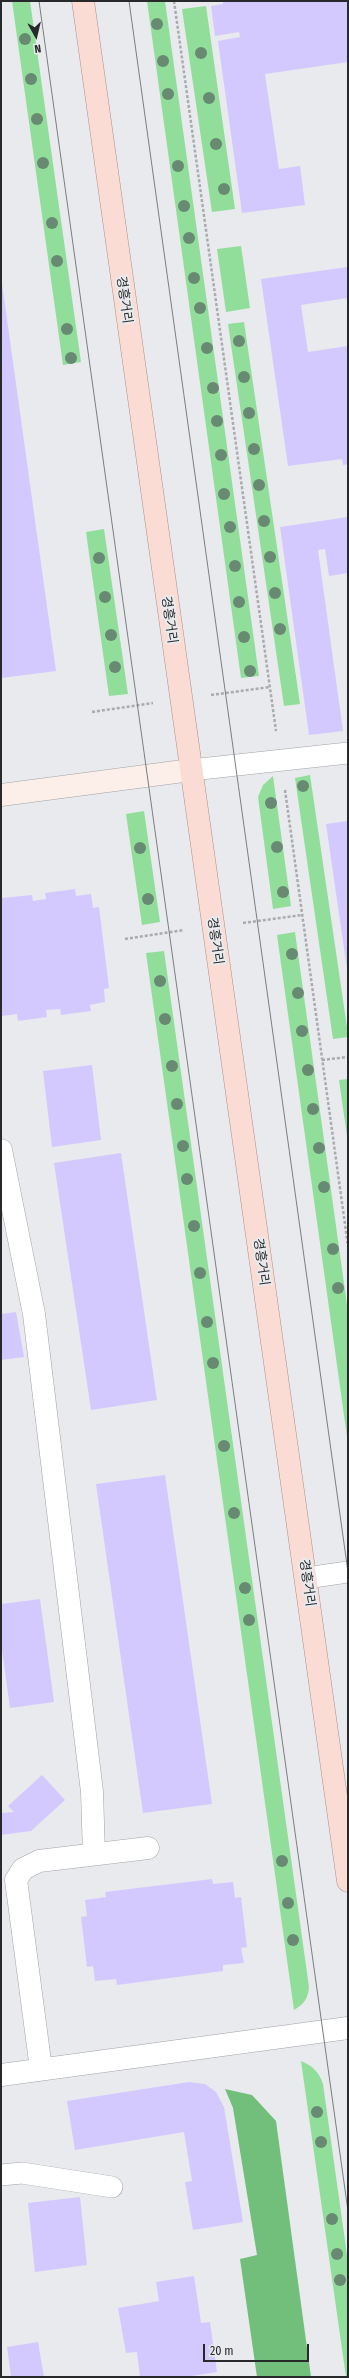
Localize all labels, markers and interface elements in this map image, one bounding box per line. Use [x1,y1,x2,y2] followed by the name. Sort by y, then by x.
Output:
[16,16,56,56] north arrow
[34,41,42,55] text: N
[113,275,135,325] street label: 경흥거리
[158,595,180,645] street label: 경흥거리
[204,916,226,966] street label: 경흥거리
[250,1237,272,1287] street label: 경흥거리
[296,1558,318,1608] street label: 경흥거리
[205,2336,311,2362] scale bar
[210,2344,234,2358] text: 20 m

